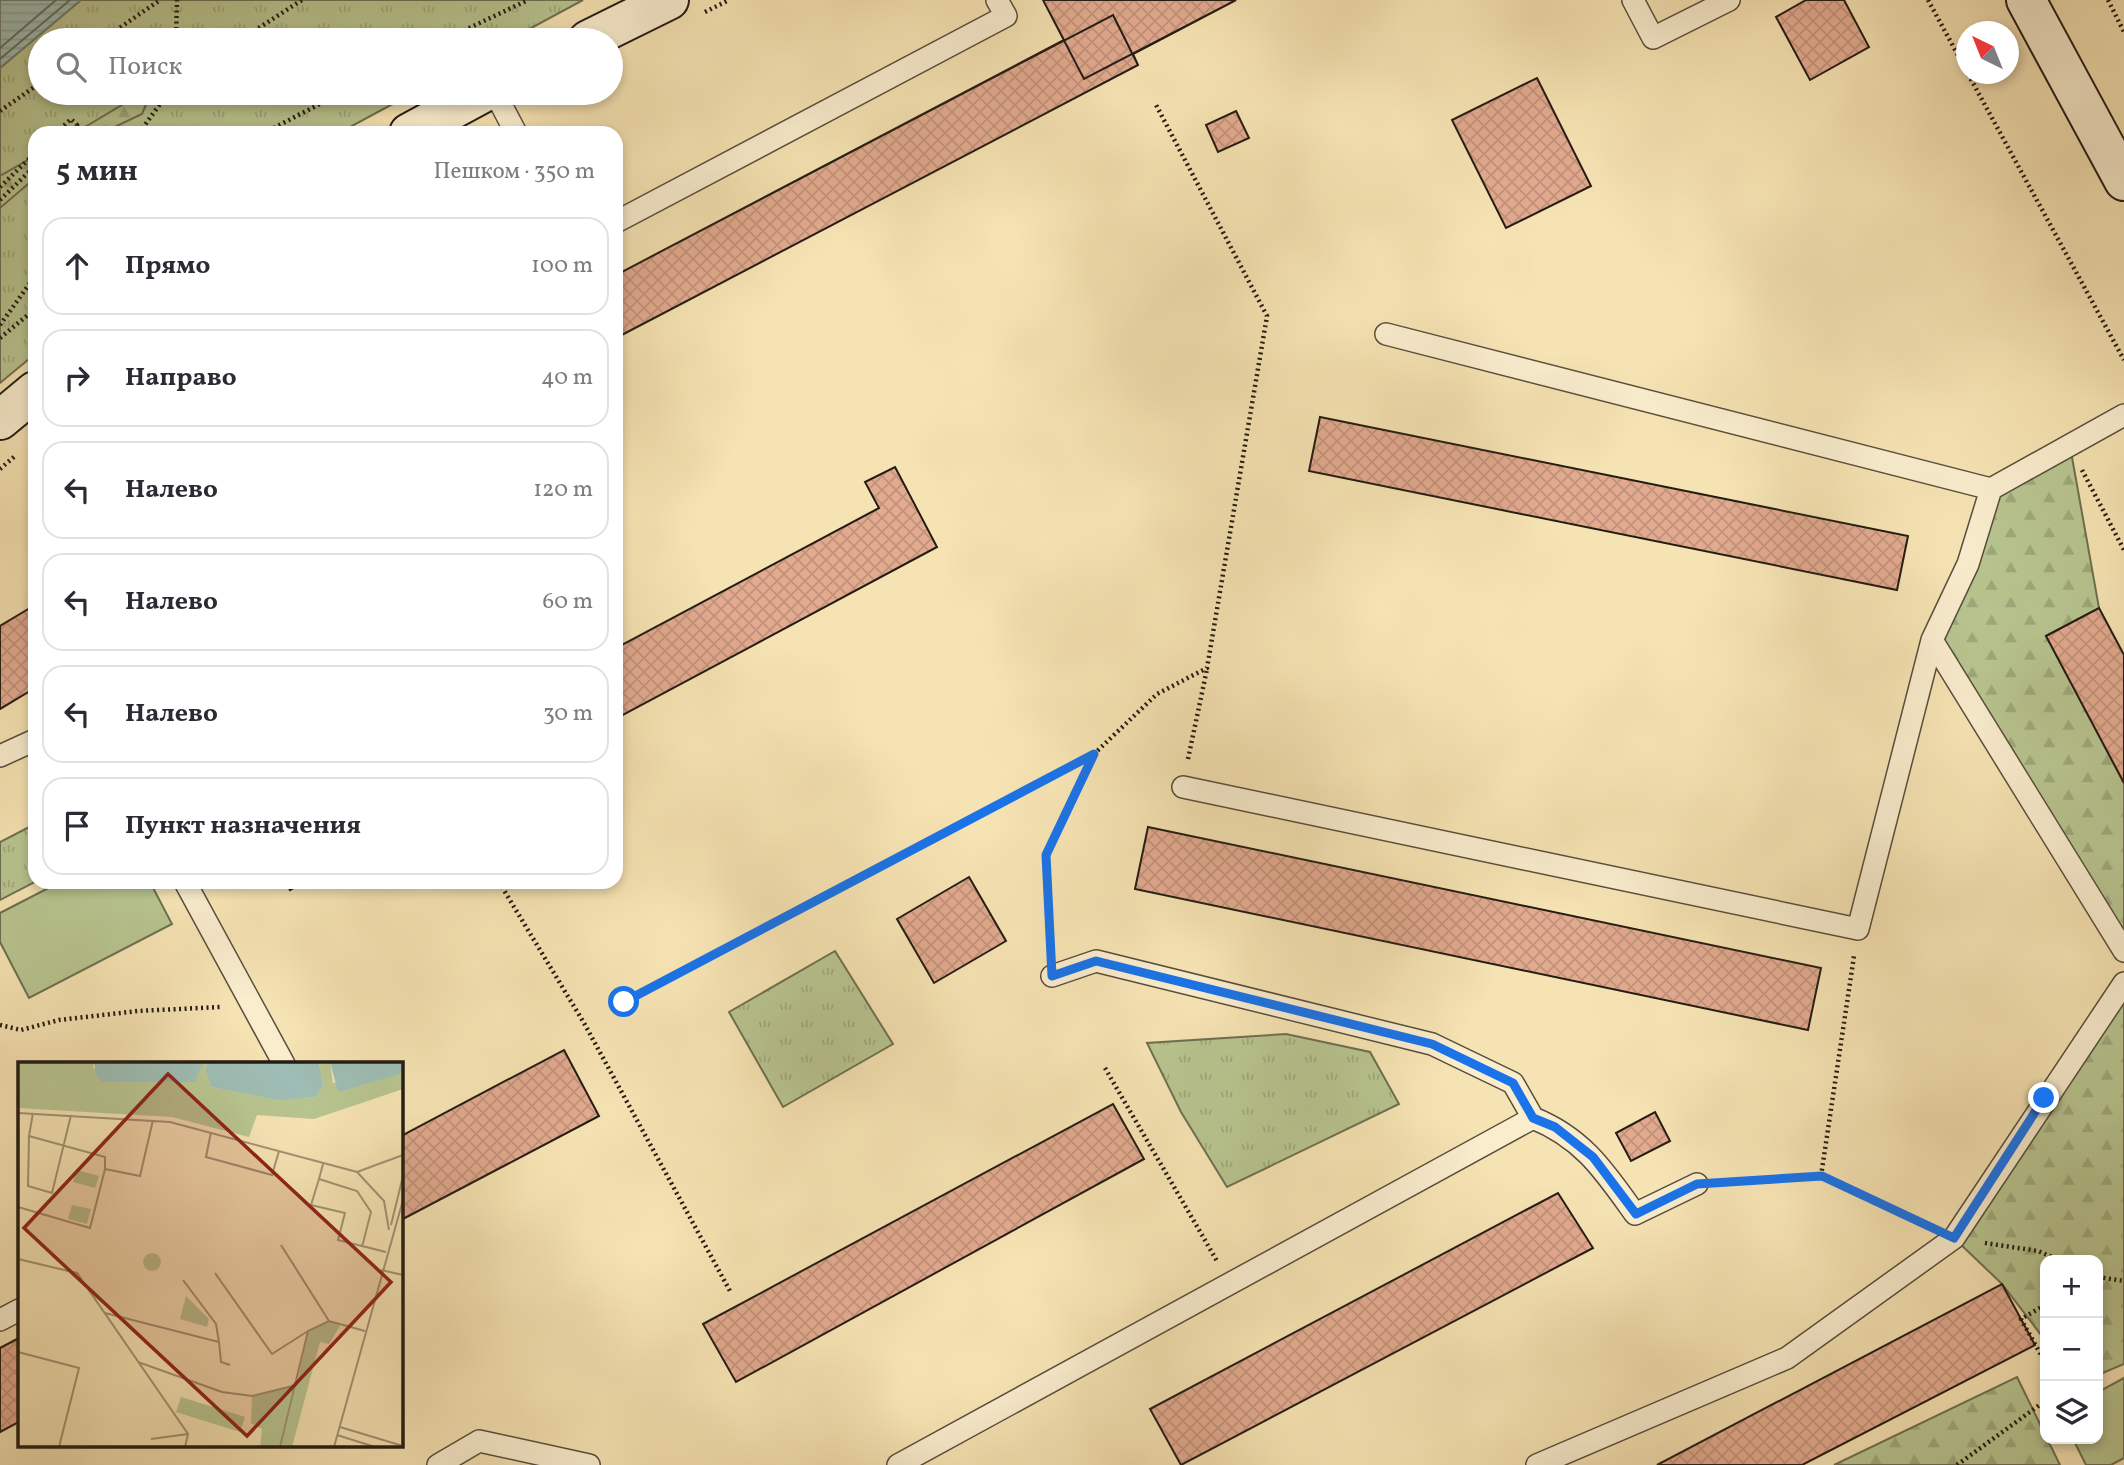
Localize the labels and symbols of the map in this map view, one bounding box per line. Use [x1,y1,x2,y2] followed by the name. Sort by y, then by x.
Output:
[1956,21,2019,84] north arrow
[608,986,639,1017] route start
[18,1062,402,1448] inset map
[2028,1082,2059,1113] route end

